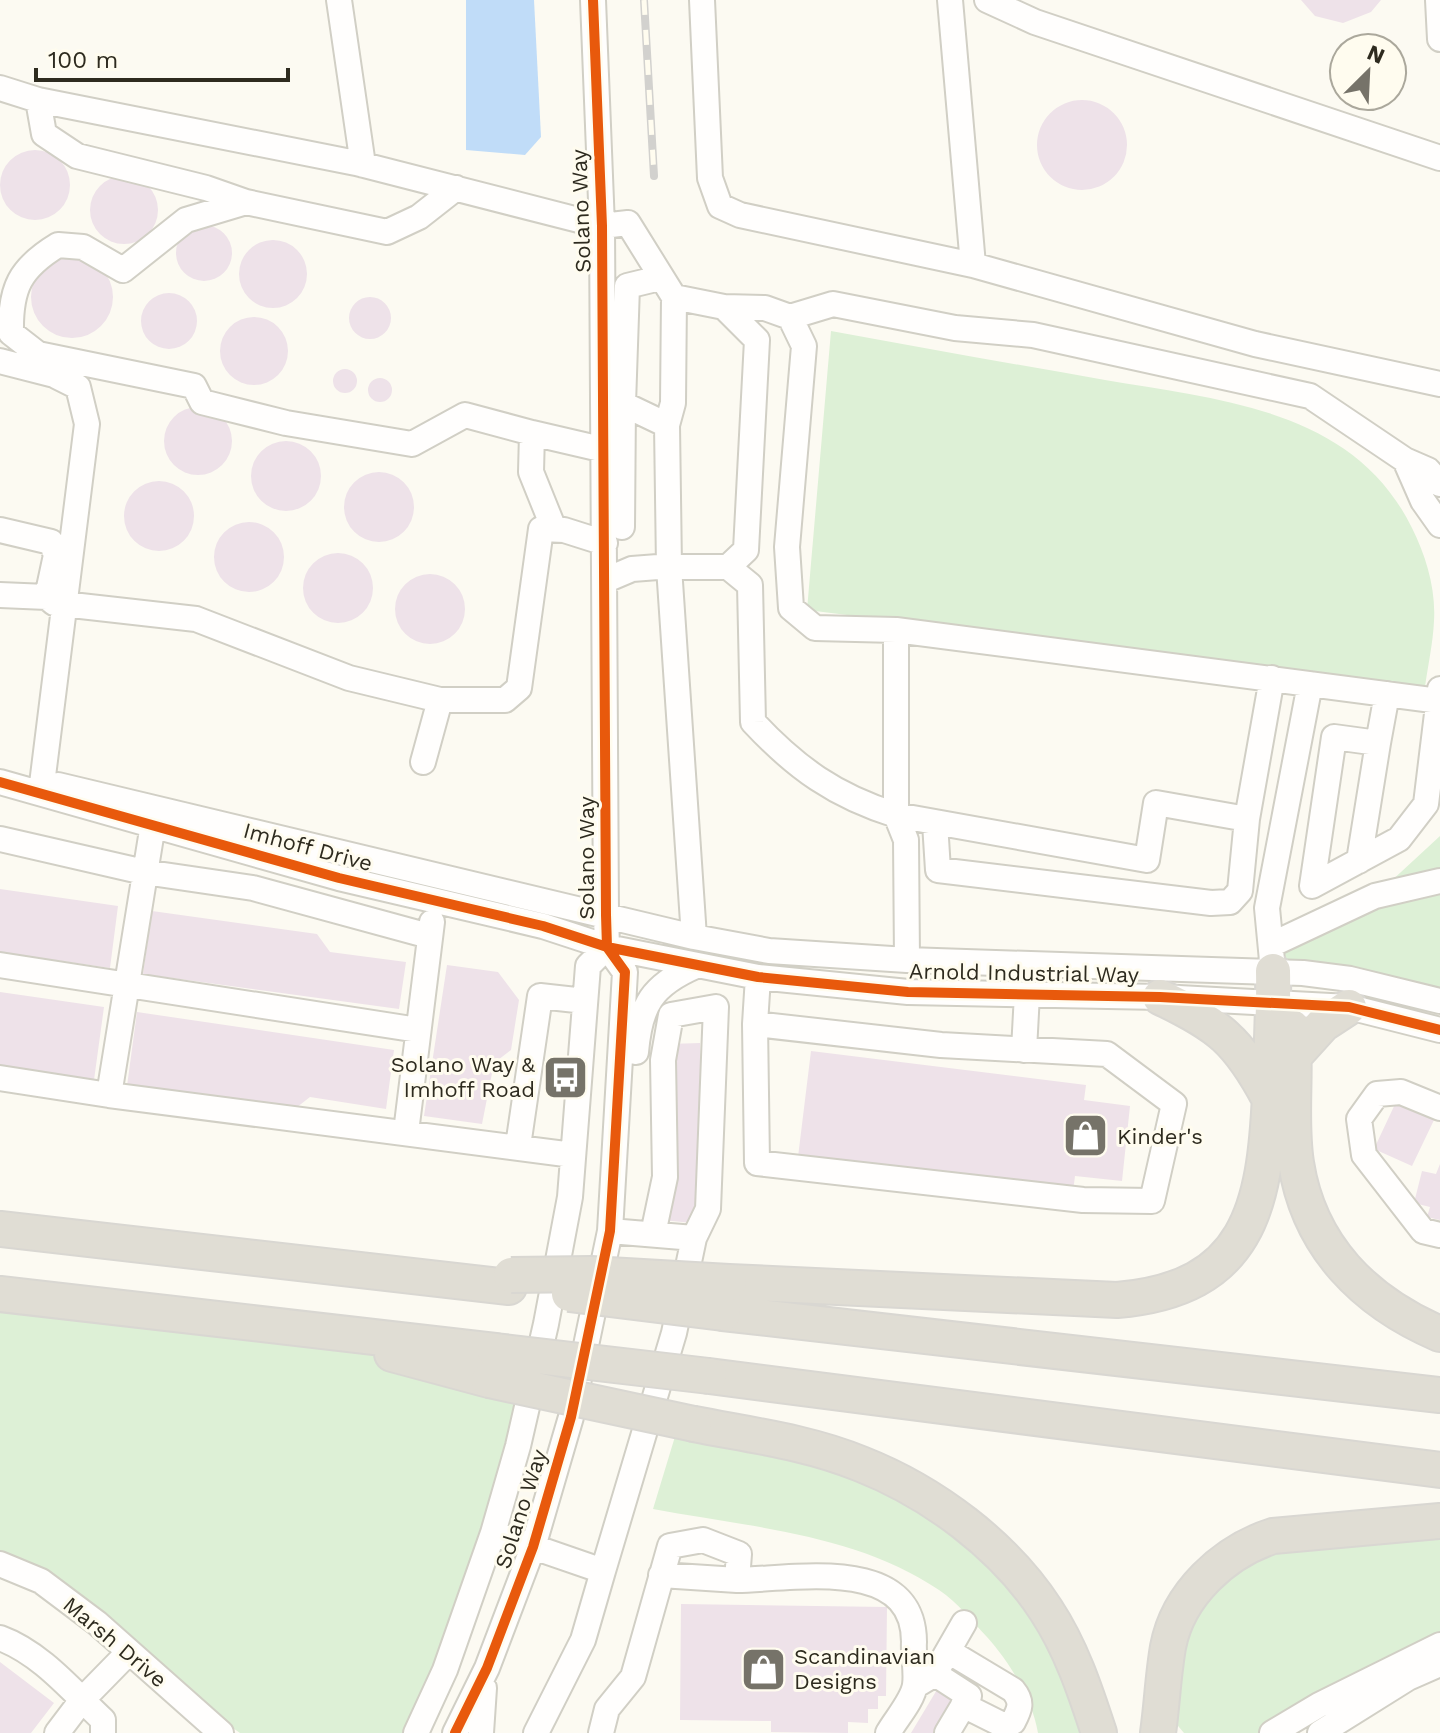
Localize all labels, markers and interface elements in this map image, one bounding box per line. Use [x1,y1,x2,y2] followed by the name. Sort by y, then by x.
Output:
[36,32,288,82] scale bar
[1328,32,1408,112] north arrow
[1363,39,1388,69] text: N
[48,46,118,74] text: 100 m
[566,148,596,273] street label: Solano Way
[574,796,599,920] street label: Solano Way
[241,818,375,876] street label: Imhoff Drive
[909,958,1140,988] street label: Arnold Industrial Way
[391,1052,535,1102] place label: Solano Way & Imhoff Road
[542,1053,590,1101] bus stop icon: Solano Way & Imhoff Road
[1062,1112,1110,1160] shop icon: Kinder's
[1117,1124,1203,1149] place label: Kinder's
[490,1446,552,1572] street label: Solano Way
[58,1592,172,1692] street label: Marsh Drive
[794,1644,935,1694] place label: Scandinavian Designs
[739,1645,787,1693] shop icon: Scandinavian Designs

